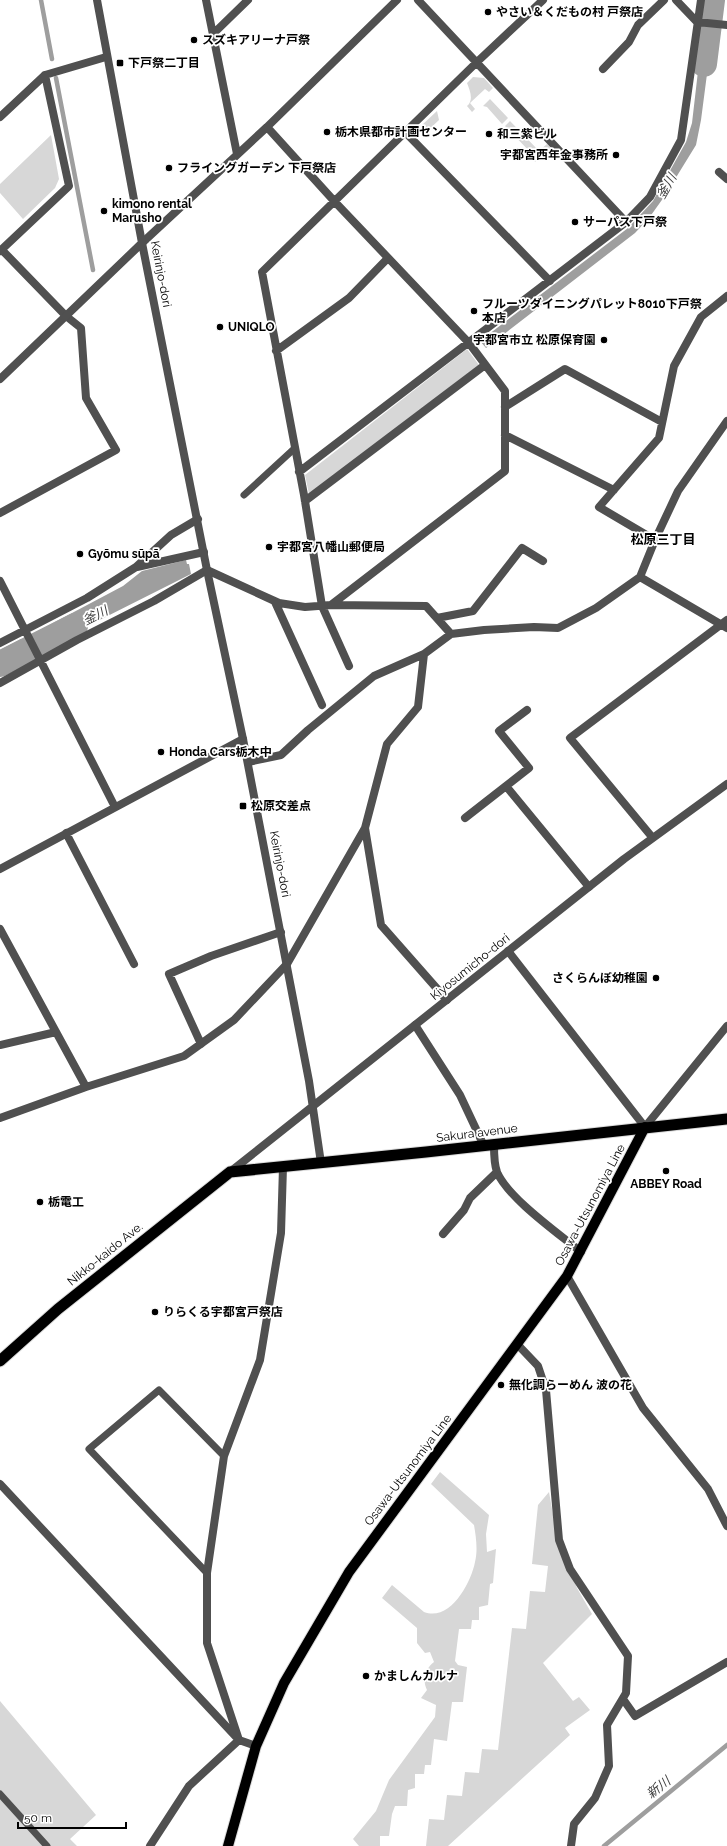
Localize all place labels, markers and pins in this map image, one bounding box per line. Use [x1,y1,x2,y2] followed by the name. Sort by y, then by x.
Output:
[496,5,643,19] place label: やさい＆くだもの村 戸祭店
[483,7,493,17] marker: やさい＆くだもの村 戸祭店
[202,33,310,47] place label: スズキアリーナ戸祭
[189,35,199,45] marker: スズキアリーナ戸祭
[128,56,200,70] place label: 下戸祭二丁目
[115,58,125,68] marker: 下戸祭二丁目
[335,125,467,139] place label: 栃木県都市計画センター
[322,127,332,137] marker: 栃木県都市計画センター
[497,127,557,141] place label: 和三紫ビル
[484,129,494,139] marker: 和三紫ビル
[500,148,608,162] place label: 宇都宮西年金事務所
[611,150,621,160] marker: 宇都宮西年金事務所
[177,161,336,175] place label: フライングガーデン 下戸祭店
[164,163,174,173] marker: フライングガーデン 下戸祭店
[112,197,192,225] place label: kimono rental Marusho
[99,206,109,216] marker: kimono rental Marusho
[583,215,667,229] place label: サーパス下戸祭
[570,217,580,227] marker: サーパス下戸祭
[482,297,702,325] place label: フルーツダイニングパレット8010下戸祭 本店
[469,306,479,316] marker: フルーツダイニングパレット8010下戸祭 本店
[228,320,275,334] place label: UNIQLO
[215,322,225,332] marker: UNIQLO
[473,333,596,347] place label: 宇都宮市立 松原保育園
[599,335,609,345] marker: 宇都宮市立 松原保育園
[277,540,385,554] place label: 宇都宮八幡山郵便局
[264,542,274,552] marker: 宇都宮八幡山郵便局
[88,547,160,561] place label: Gyōmu sūpā
[75,549,85,559] marker: Gyōmu sūpā
[169,745,272,759] place label: Honda Cars栃木中
[156,747,166,757] marker: Honda Cars栃木中
[251,799,311,813] place label: 松原交差点
[238,801,248,811] marker: 松原交差点
[552,971,648,985] place label: さくらんぼ幼稚園
[651,973,661,983] marker: さくらんぼ幼稚園
[661,1166,671,1176] marker: ABBEY Road
[630,1177,702,1191] place label: ABBEY Road
[48,1195,84,1209] place label: 栃電工
[35,1197,45,1207] marker: 栃電工
[163,1305,283,1319] place label: りらくる宇都宮戸祭店
[150,1307,160,1317] marker: りらくる宇都宮戸祭店
[509,1378,632,1392] place label: 無化調らーめん 波の花
[496,1380,506,1390] marker: 無化調らーめん 波の花
[374,1669,458,1683] place label: かましんカルナ
[361,1671,371,1681] marker: かましんカルナ

